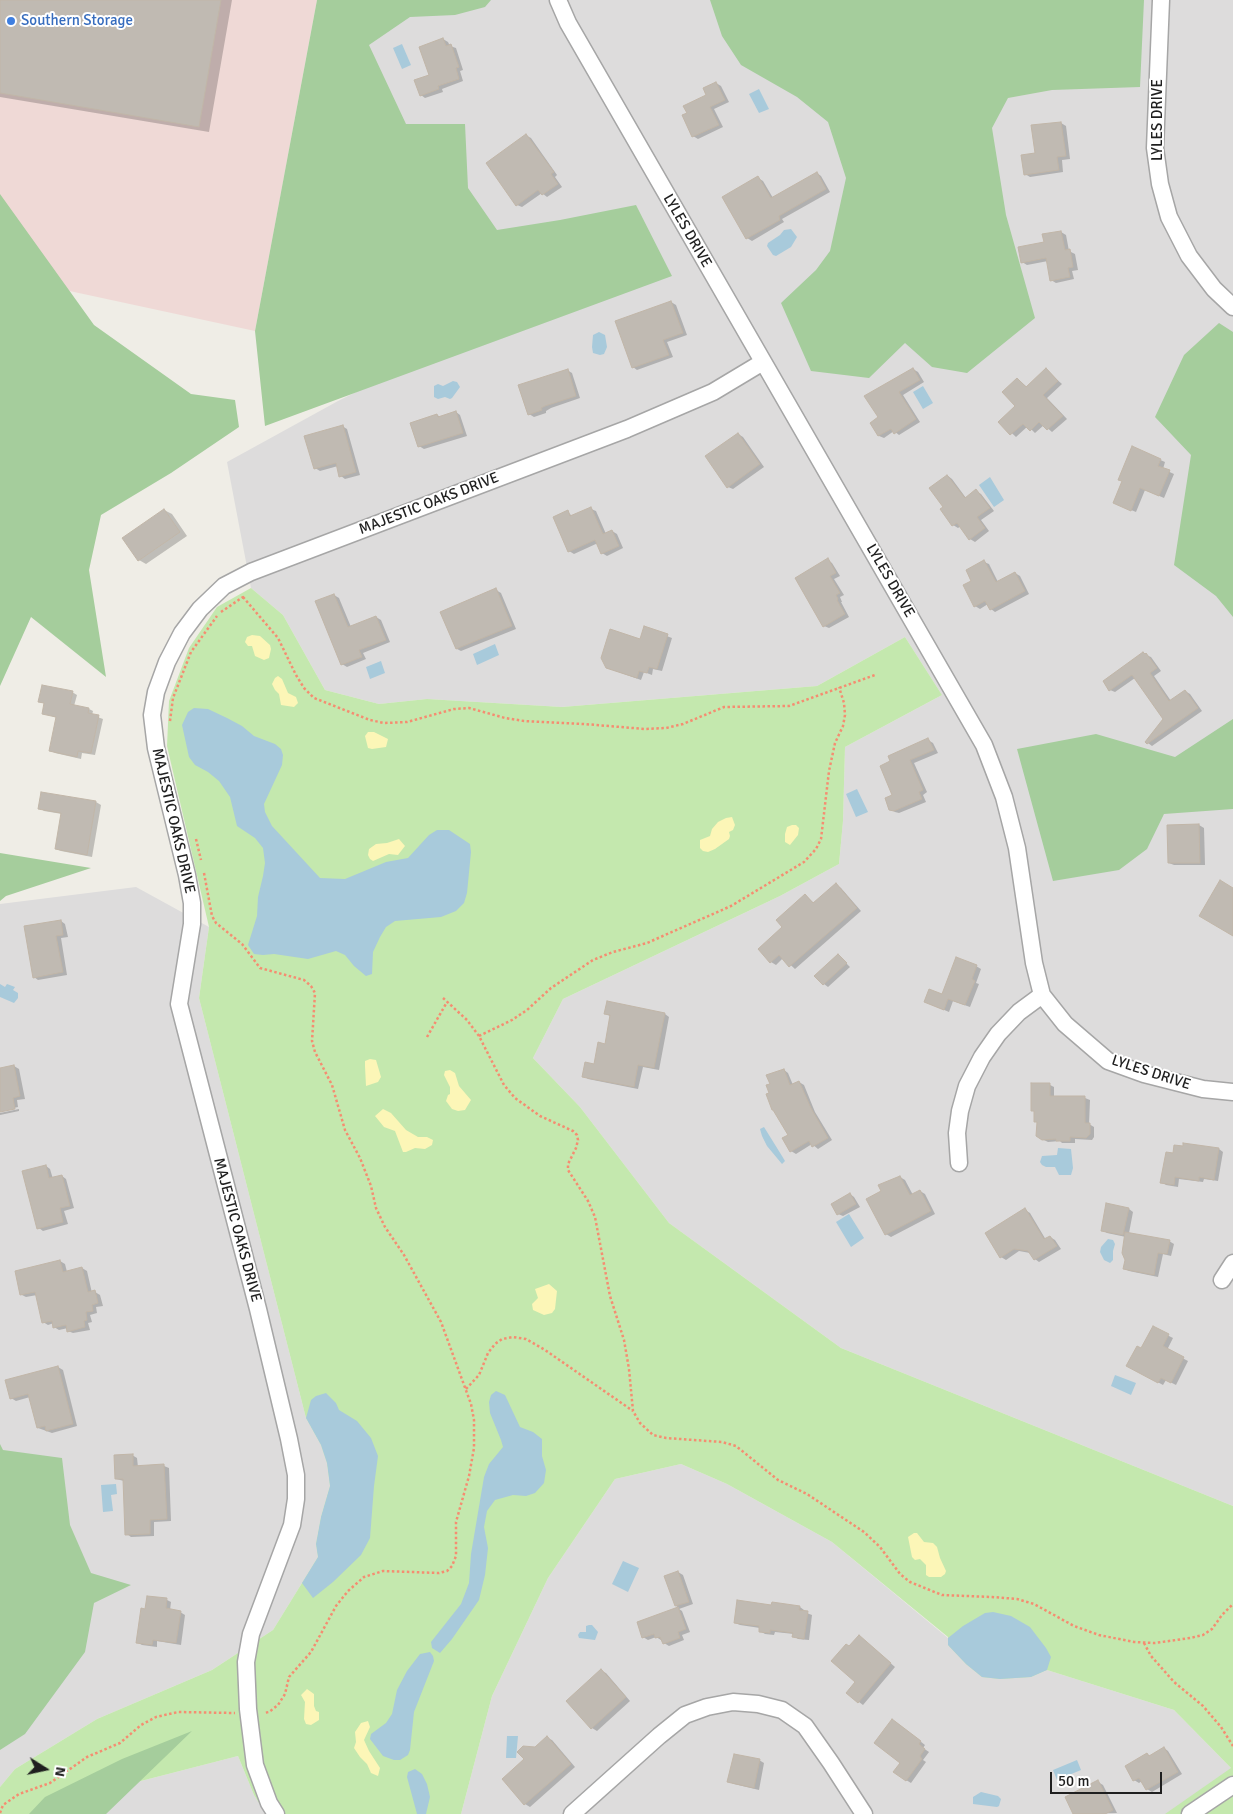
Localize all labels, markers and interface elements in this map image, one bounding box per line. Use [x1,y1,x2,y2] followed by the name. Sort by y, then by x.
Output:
[21,12,133,30] place label: Southern Storage
[5,15,17,27] marker: Southern Storage
[1149,79,1167,161] street label: LYLES DRIVE
[659,191,715,271] street label: LYLES DRIVE
[356,469,502,539] street label: MAJESTIC OAKS DRIVE
[862,541,918,621] street label: LYLES DRIVE
[148,747,198,895] street label: MAJESTIC OAKS DRIVE
[1109,1052,1193,1094] street label: LYLES DRIVE
[209,1156,265,1304] street label: MAJESTIC OAKS DRIVE
[20,1744,70,1794] north arrow
[1053,1762,1166,1794] scale bar
[51,1765,69,1778] text: N
[1058,1772,1089,1790] text: 50 m

